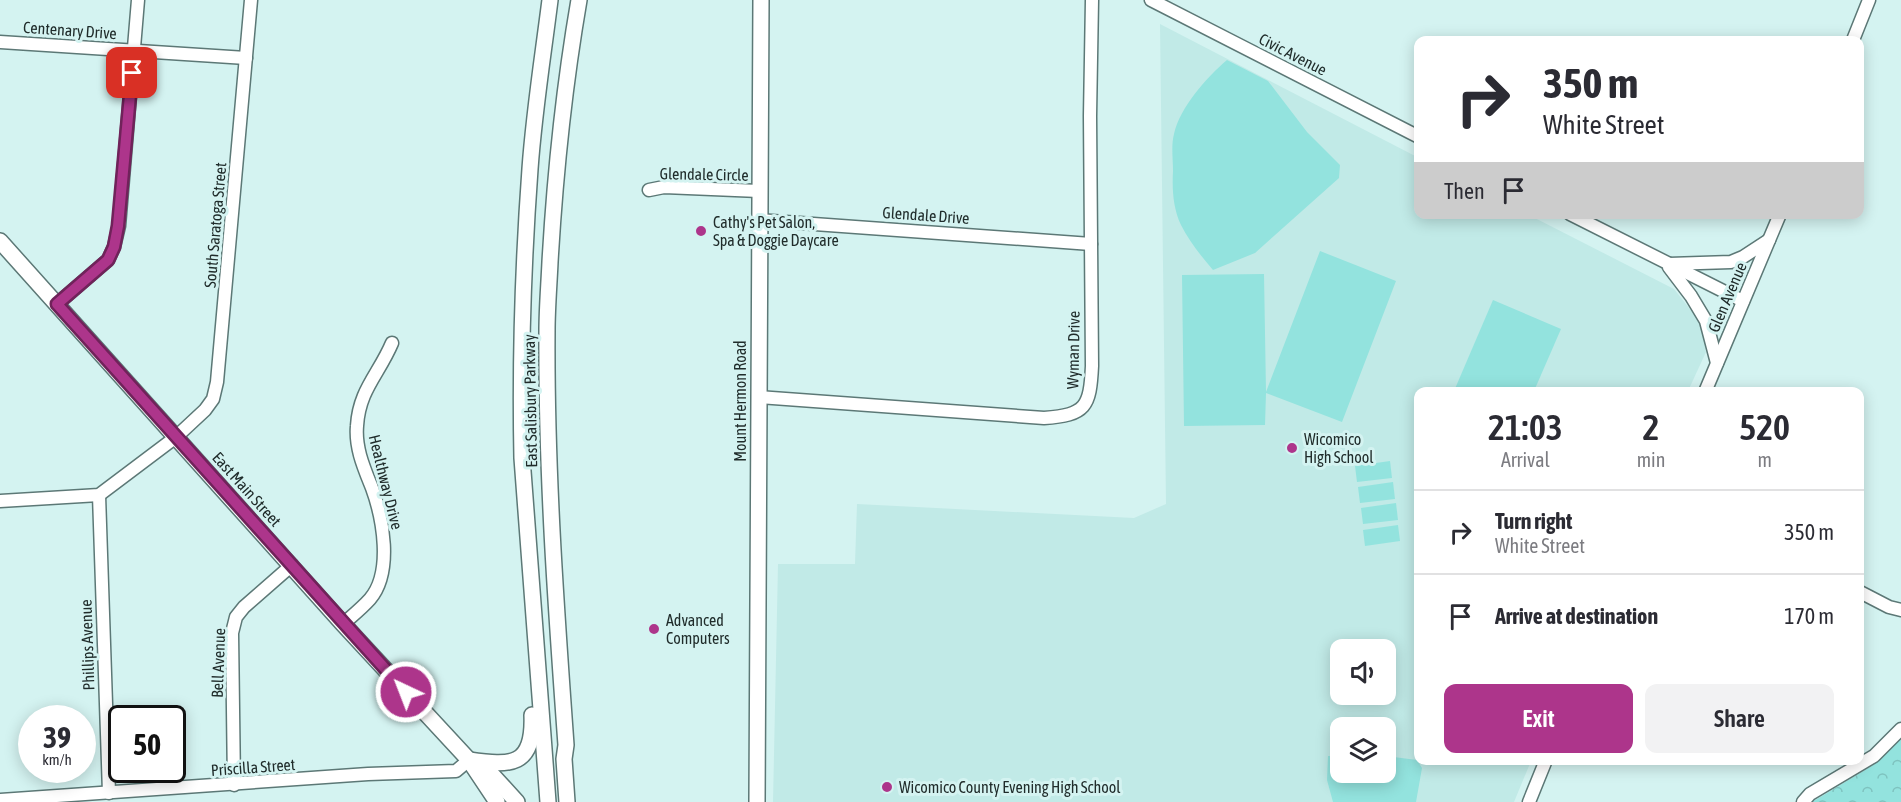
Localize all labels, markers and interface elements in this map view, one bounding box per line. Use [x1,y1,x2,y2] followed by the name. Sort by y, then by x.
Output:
[23,18,117,43] street label: Centenary Drive
[1256,29,1330,79] street label: Civic Avenue
[106,47,157,98] pin
[115,56,148,89] icon: arrive
[1543,59,1638,107] text: 350 m
[1444,60,1522,138] icon: right
[1543,109,1665,140] text: White Street
[201,161,230,289] street label: South Saratoga Street
[659,164,749,184] street label: Glendale Circle
[1497,174,1530,207] icon: arrive
[1444,178,1485,204] text: Then
[882,203,970,227] street label: Glendale Drive
[713,213,839,250] place label: Cathy's Pet Salon, Spa & Doggie Daycare
[694,224,708,238] marker: Cathy's Pet Salon, Spa & Doggie Daycare
[1704,259,1750,335] street label: Glen Avenue
[1063,311,1084,389] street label: Wyman Drive
[520,334,541,468] street label: East Salisbury Parkway
[731,340,749,462] street label: Mount Hermon Road
[1488,406,1563,448] text: 21:03
[1643,406,1659,448] text: 2
[1739,406,1790,448] text: 520
[1304,430,1374,467] place label: Wicomico High School
[365,433,406,532] street label: Healthway Drive
[1285,441,1299,455] marker: Wicomico High School
[209,448,285,530] street label: East Main Street
[1501,448,1550,471] text: Arrival
[1637,448,1665,471] text: min
[1757,448,1772,471] text: m
[1495,508,1572,534] text: Turn right
[1444,516,1477,549] icon: right
[1784,519,1834,545] text: 350 m
[1495,534,1585,557] text: White Street
[76,599,99,691] street label: Phillips Avenue
[1444,600,1477,633] icon: arrive
[1495,603,1658,629] text: Arrive at destination
[1784,603,1834,629] text: 170 m
[666,611,730,648] place label: Advanced Computers
[647,622,661,636] marker: Advanced Computers
[208,628,228,698] street label: Bell Avenue
[1330,639,1396,783] map controls
[1330,639,1396,705] button: sound
[374,660,438,724] position arrow
[1444,684,1633,753] button: Exit
[1645,684,1834,753] button: Share
[108,705,186,783] speed limit sign: 50
[1330,717,1396,783] button: layers
[43,720,71,754] text: 39
[42,751,72,768] text: km/h
[210,755,296,779] street label: Priscilla Street
[899,778,1121,797] place label: Wicomico County Evening High School
[880,780,894,794] marker: Wicomico County Evening High School

